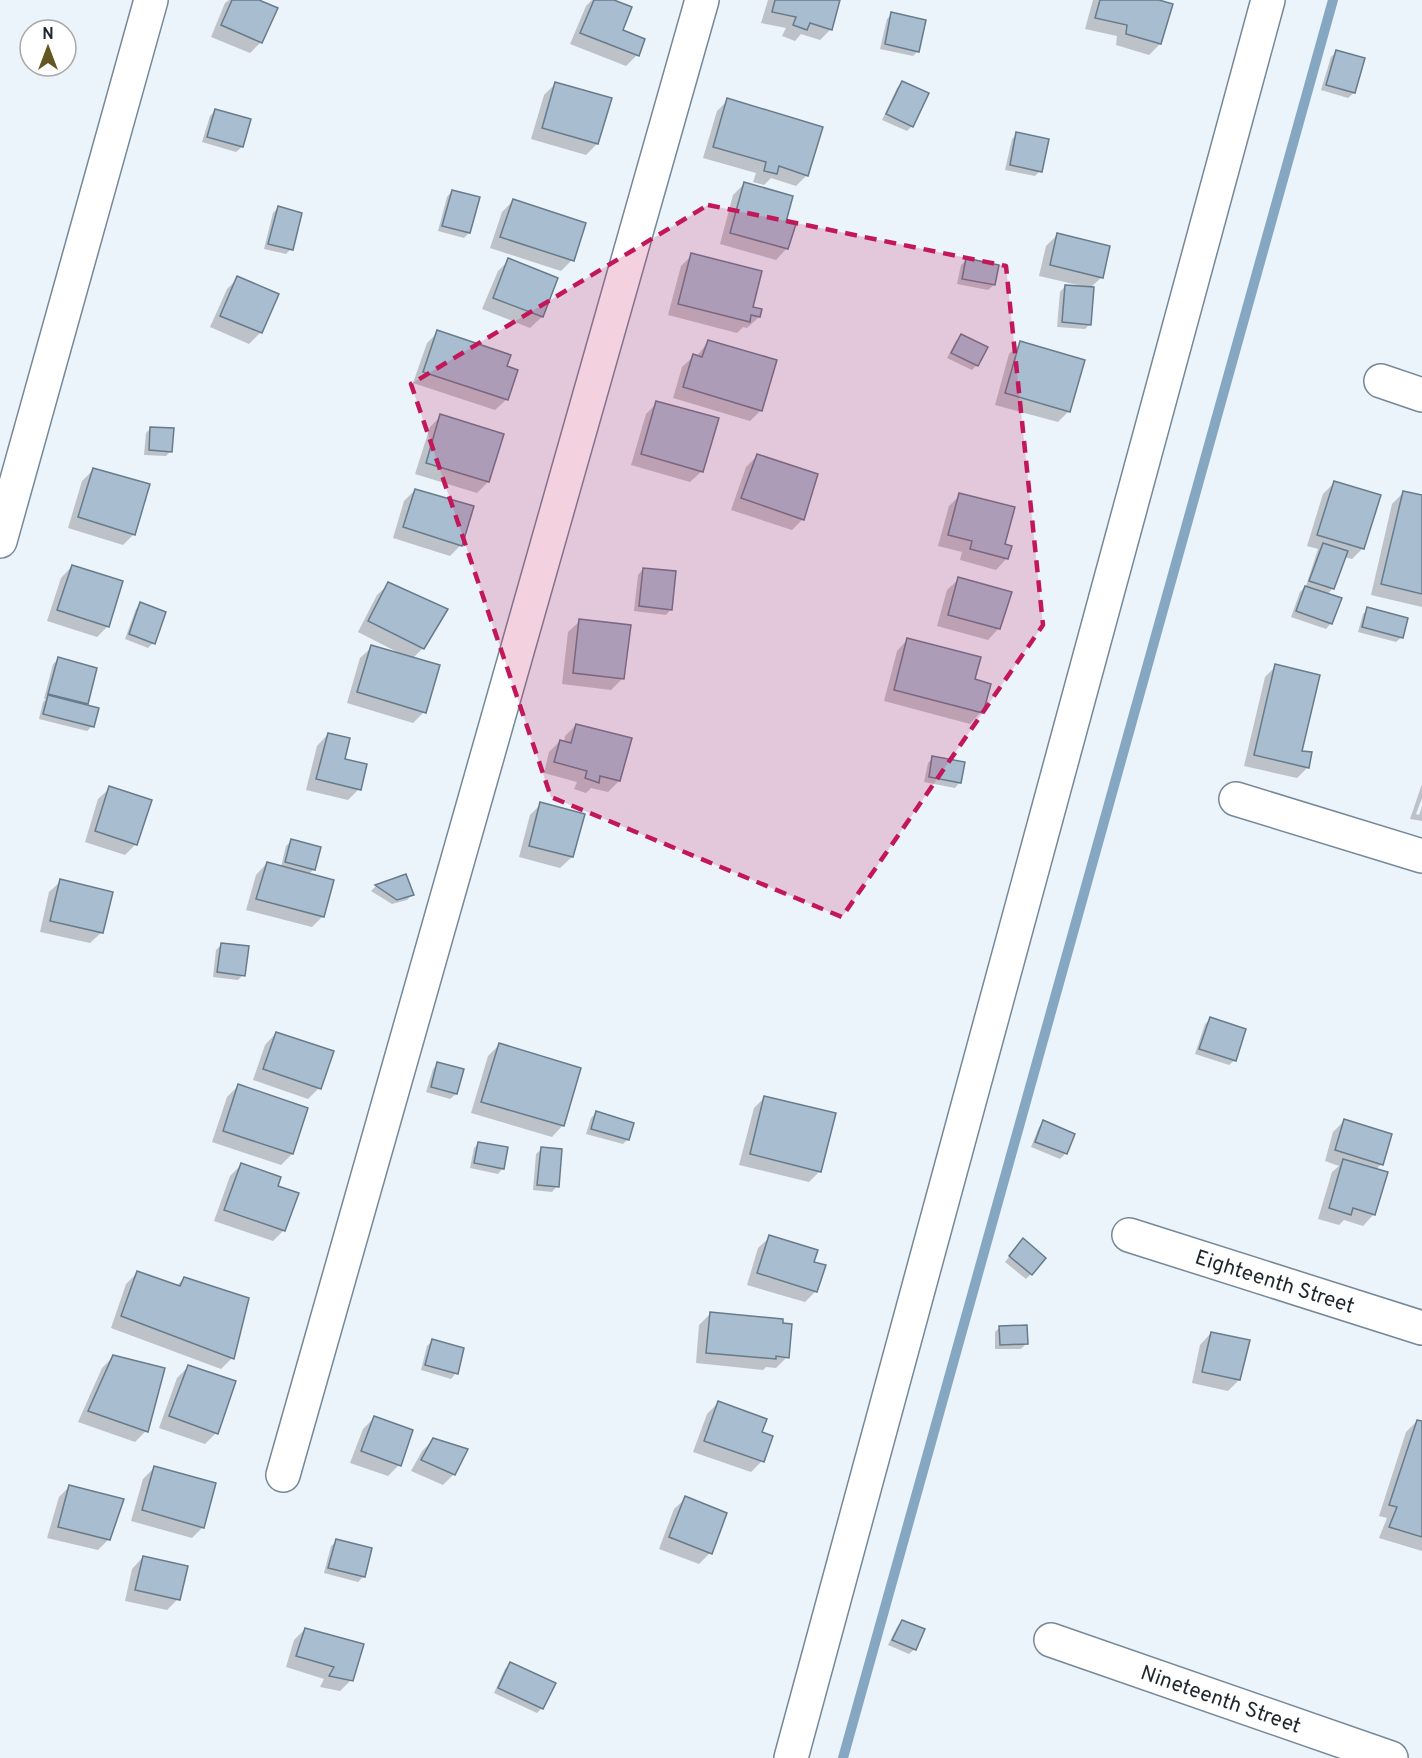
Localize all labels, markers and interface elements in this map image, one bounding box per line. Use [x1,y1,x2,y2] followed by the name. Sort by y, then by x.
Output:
[18,18,78,78] north arrow
[42,25,54,45] text: N
[1191,1245,1358,1321] street label: Eighteenth Street
[1137,1660,1304,1741] street label: Nineteenth Street

